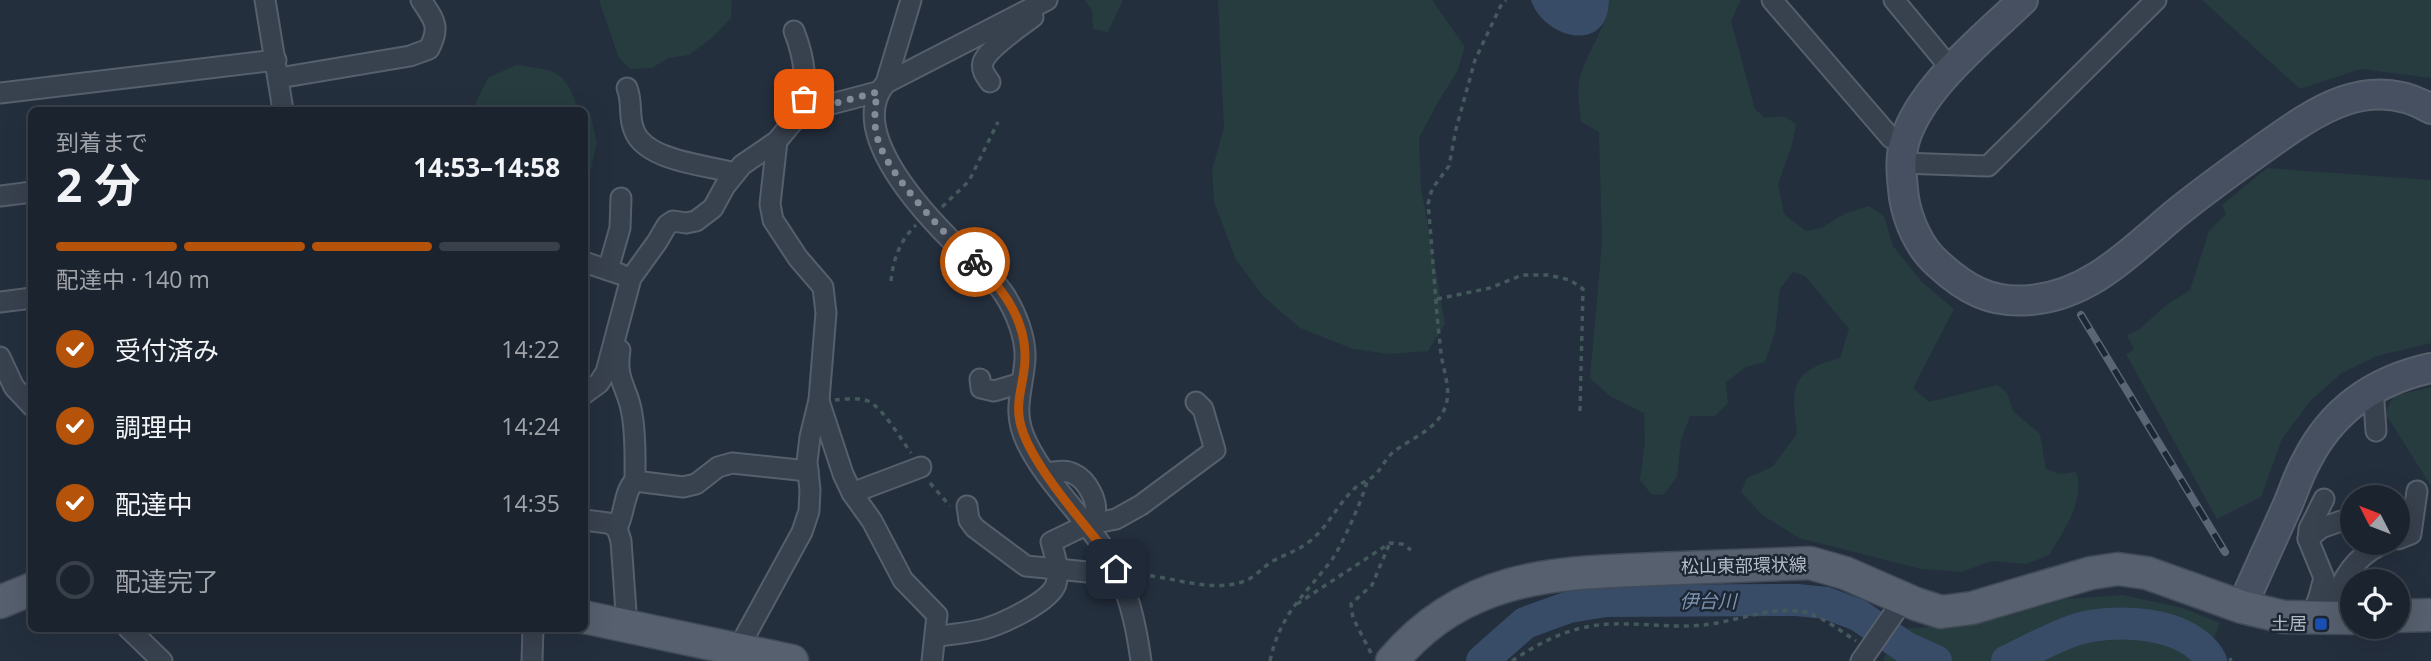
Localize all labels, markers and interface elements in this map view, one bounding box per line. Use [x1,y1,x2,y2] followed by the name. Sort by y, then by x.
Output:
[774,69,834,129] pin
[785,80,823,118] icon: bag
[56,126,148,158] text: 到着まで
[413,149,560,185] text: 14:53–14:58
[56,153,140,215] text: 2 分
[940,227,1010,297] courier
[956,243,994,281] icon: bike
[56,263,210,295] text: 配達中 · 140 m
[56,330,94,368] icon: check
[115,332,219,368] text: 受付済み
[501,333,560,365] text: 14:22
[56,407,94,445] icon: check
[115,409,193,445] text: 調理中
[501,410,560,442] text: 14:24
[56,484,94,522] icon: check
[2340,485,2410,555] north arrow
[2340,485,2410,639] map controls
[115,486,193,522] text: 配達中
[501,487,560,519] text: 14:35
[1086,539,1146,599] pin
[1097,550,1135,588] icon: home
[1681,552,1807,578] street label: 松山東部環状線
[115,563,219,599] text: 配達完了
[2340,569,2410,639] button: locate
[1679,588,1738,614] water label: 伊台川
[2271,611,2307,635] place label: 土居
[2313,616,2329,632] marker: 土居

